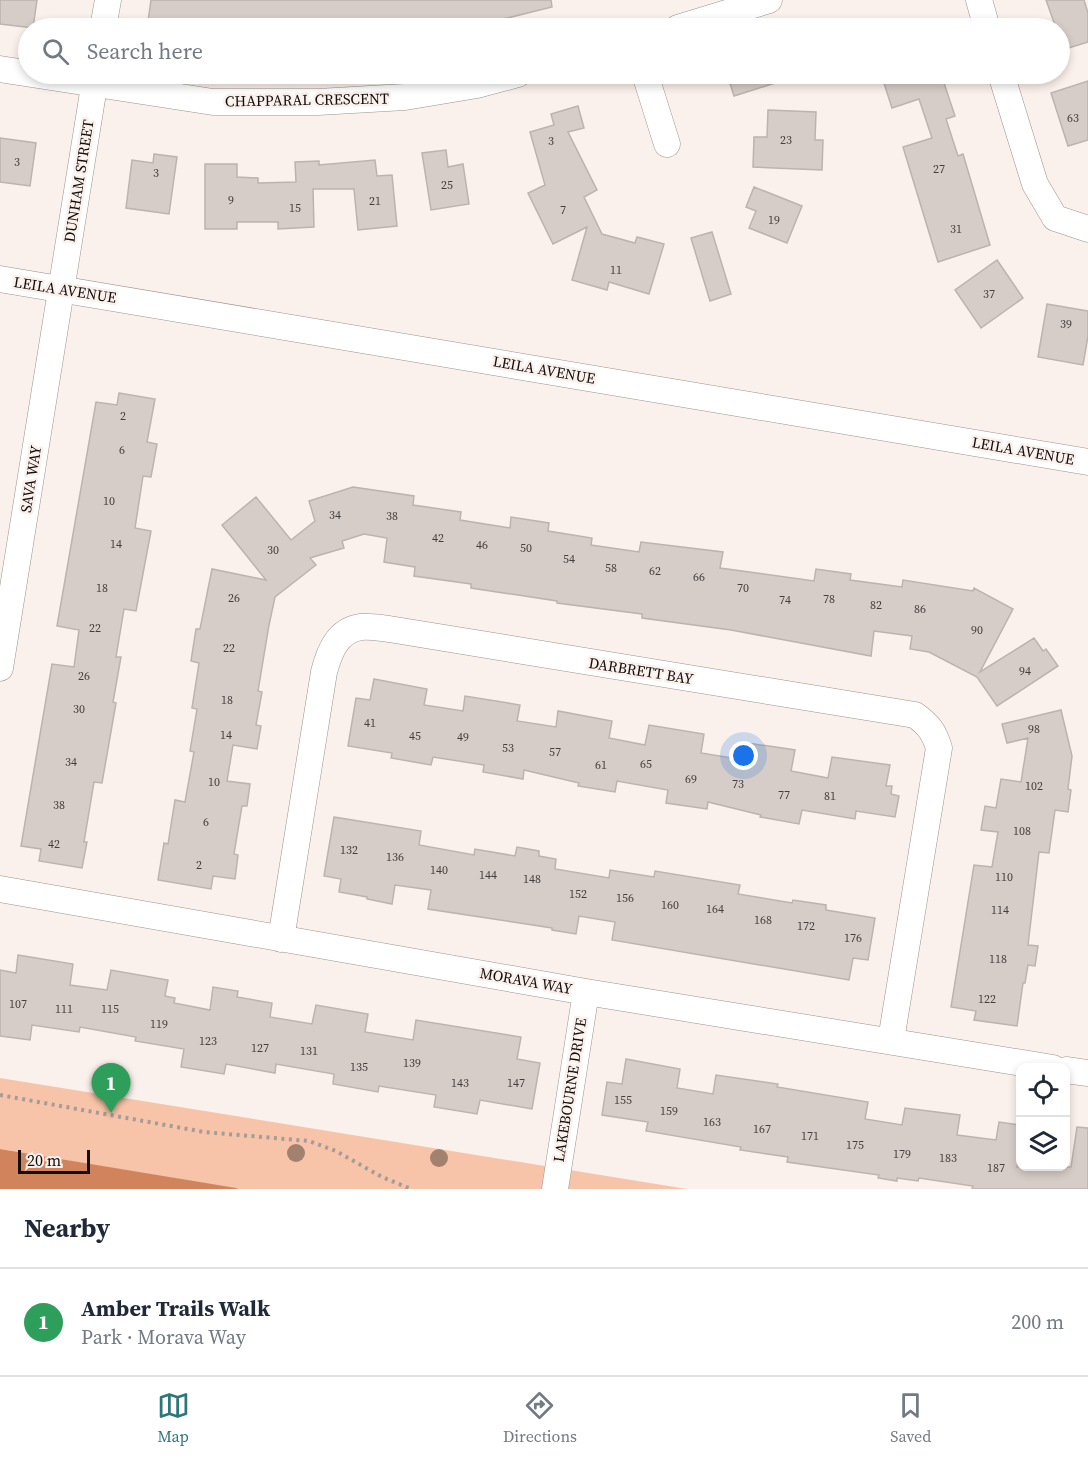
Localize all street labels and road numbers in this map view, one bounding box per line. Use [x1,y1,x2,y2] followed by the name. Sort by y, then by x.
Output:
[225,88,389,111] street label: CHAPPARAL CRESCENT
[58,118,99,244] street label: DUNHAM STREET
[12,271,118,308] street label: LEILA AVENUE
[491,350,597,389] street label: LEILA AVENUE
[970,431,1076,470] street label: LEILA AVENUE
[15,443,46,514] street label: SAVA WAY
[587,652,695,689] street label: DARBRETT BAY
[478,962,575,999] street label: MORAVA WAY
[548,1016,591,1164] street label: LAKEBOURNE DRIVE

